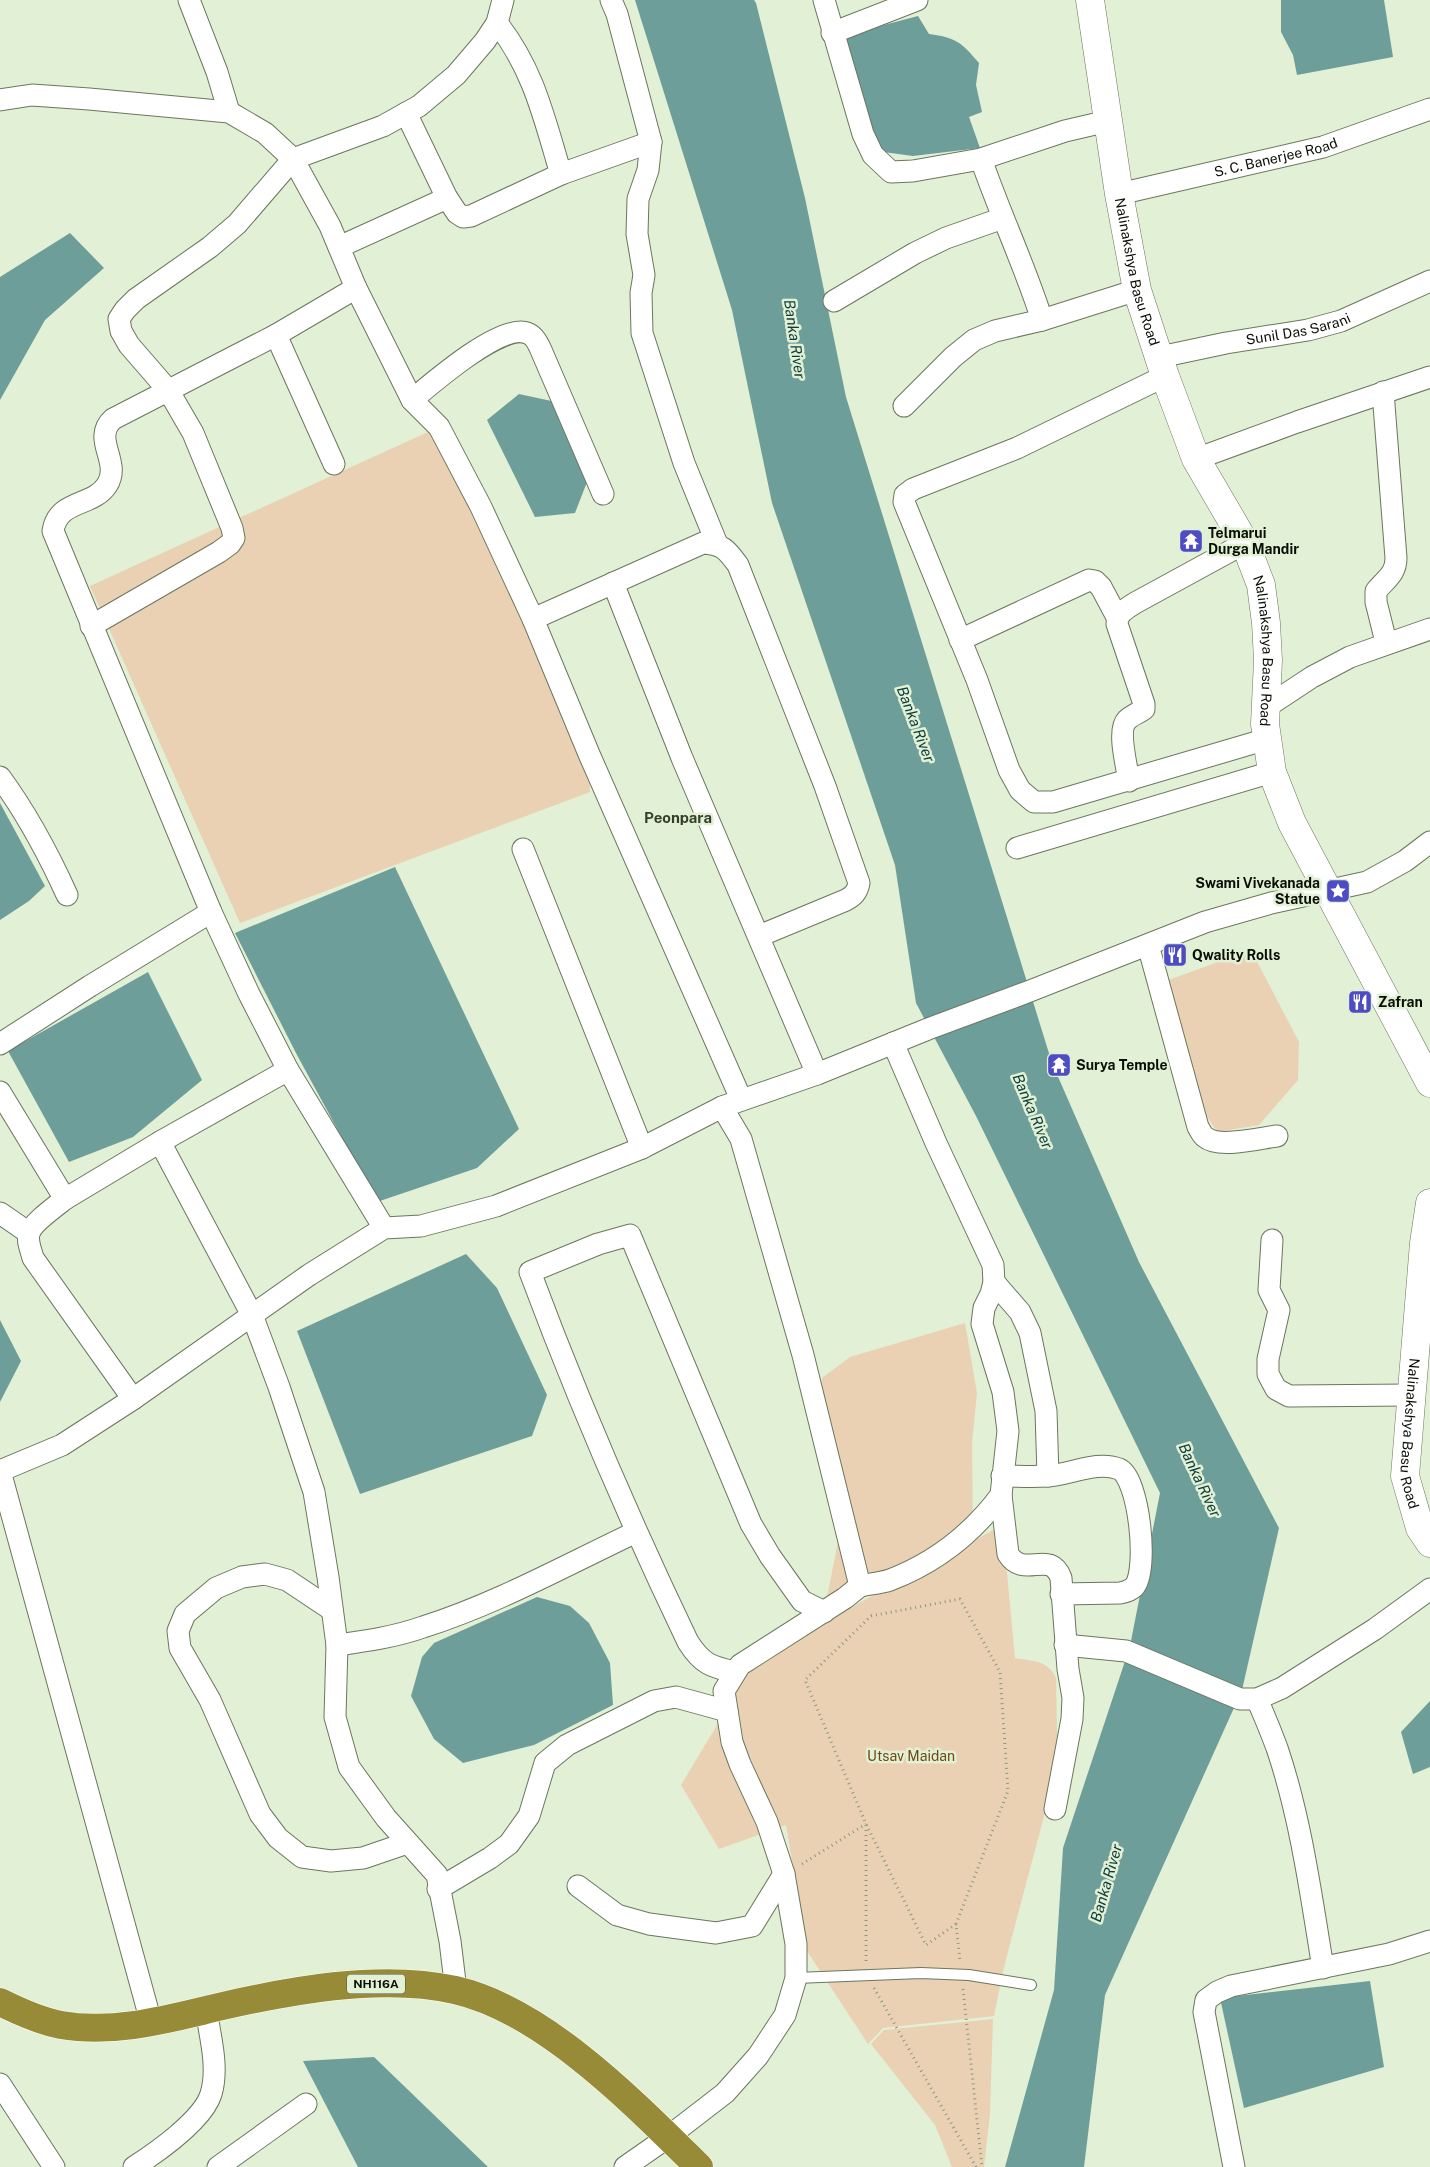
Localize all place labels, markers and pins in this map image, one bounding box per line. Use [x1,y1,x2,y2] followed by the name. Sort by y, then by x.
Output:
[1208,525,1299,557] place label: Telmarui Durga Mandir
[1178,528,1204,554] temple icon: Telmarui Durga Mandir
[1195,875,1320,907] place label: Swami Vivekanada Statue
[1325,878,1351,904] place icon: Swami Vivekanada Statue
[1162,942,1188,968] restaurant icon: Qwality Rolls
[1192,947,1280,963] place label: Qwality Rolls
[1347,989,1373,1015] restaurant icon: Zafran
[1378,994,1423,1010] place label: Zafran
[1046,1052,1072,1078] temple icon: Surya Temple
[1076,1057,1168,1073] place label: Surya Temple

